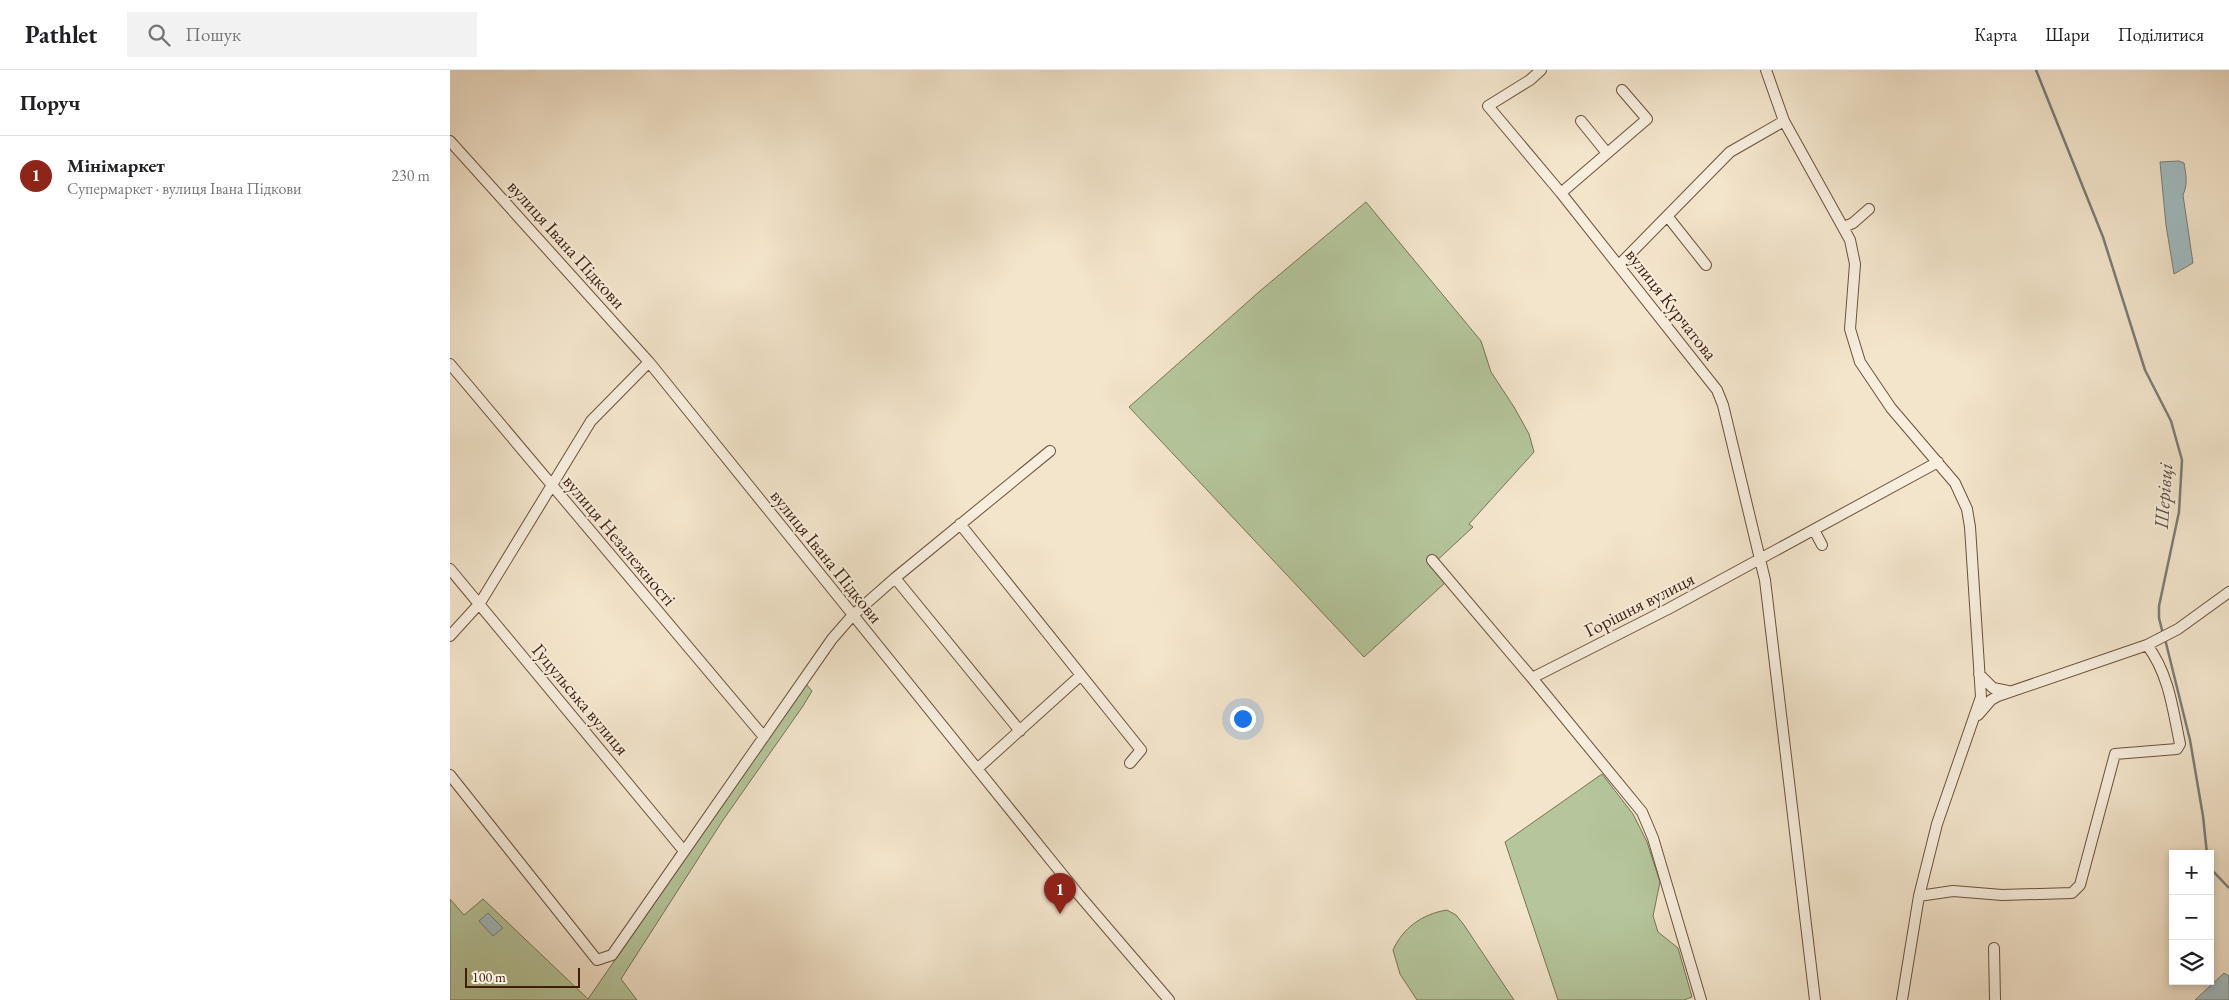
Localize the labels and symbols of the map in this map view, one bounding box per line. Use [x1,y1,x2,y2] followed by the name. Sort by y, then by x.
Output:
[502,174,631,314] street label: вулиця Івана Підкови
[1620,243,1724,366] street label: вулиця Курчатова
[2148,461,2178,531] water label: Шерівці
[557,470,682,611] street label: вулиця Незалежності
[765,484,888,628] street label: вулиця Івана Підкови
[1580,566,1699,643] street label: Горішня вулиця
[527,638,635,761] street label: Гуцульська вулиця
[1230,706,1256,732] your location
[1044,873,1076,914] pin: 1
[465,965,580,988] scale bar

